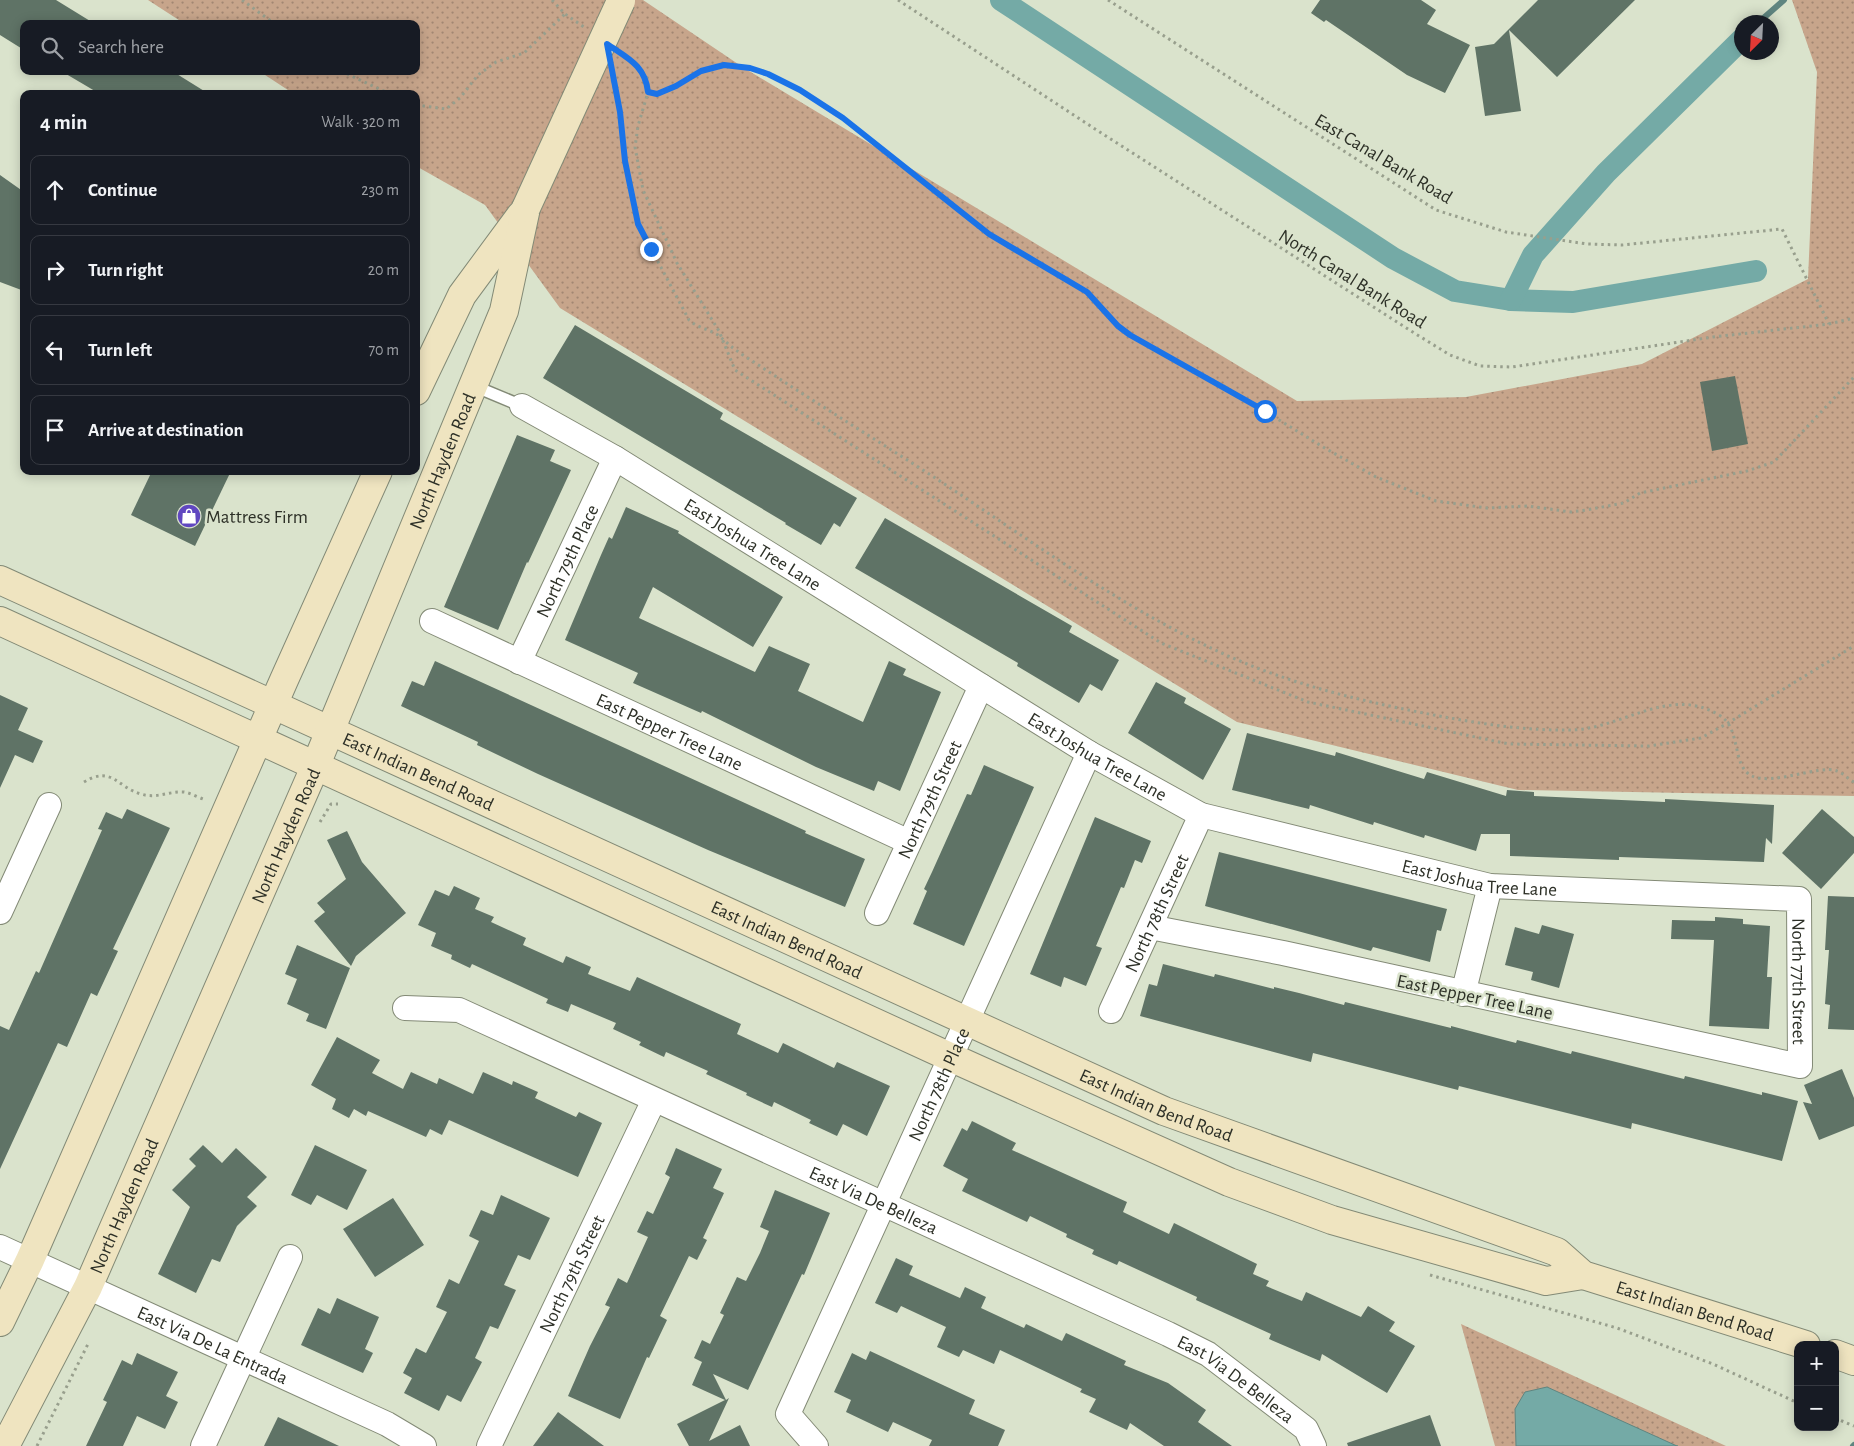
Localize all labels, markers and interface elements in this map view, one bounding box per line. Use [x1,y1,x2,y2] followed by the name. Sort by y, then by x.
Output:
[1734,15,1779,60] north arrow
[20,20,420,75] search box
[38,34,66,62] icon: search
[78,38,164,57] text: Search here
[1311,111,1455,208] street label: East Canal Bank Road
[40,112,87,133] text: 4 min
[321,114,400,130] text: Walk · 320 m
[41,176,69,204] icon: ahead
[88,181,157,200] text: Continue
[361,182,399,198] text: 230 m
[1275,226,1429,332] street label: North Canal Bank Road
[640,238,663,261] route end
[41,256,69,284] icon: right
[88,261,163,280] text: Turn right
[368,262,399,278] text: 20 m
[41,336,69,364] icon: left
[88,341,152,360] text: Turn left
[368,342,399,358] text: 70 m
[407,391,480,532] street label: North Hayden Road
[1254,400,1277,423] route start
[41,416,69,444] icon: arrive
[88,421,244,440] text: Arrive at destination
[680,496,824,595] street label: East Joshua Tree Lane
[533,502,603,621] street label: North 79th Place
[176,503,202,529] shop icon: Mattress Firm
[206,508,308,527] place label: Mattress Firm
[593,690,745,775] street label: East Pepper Tree Lane
[1024,710,1170,805] street label: East Joshua Tree Lane
[339,730,497,815] street label: East Indian Bend Road
[895,738,966,862] street label: North 79th Street
[249,766,324,907] street label: North Hayden Road
[1122,851,1193,976] street label: North 78th Street
[1400,857,1557,900] street label: East Joshua Tree Lane
[708,898,865,983] street label: East Indian Bend Road
[1788,918,1808,1045] street label: North 77th Street
[1395,972,1554,1023] street label: East Pepper Tree Lane
[906,1025,974,1144] street label: North 78th Place
[1076,1066,1235,1146] street label: East Indian Bend Road
[87,1136,163,1277] street label: North Hayden Road
[806,1163,940,1238] street label: East Via De Belleza
[537,1213,609,1336] street label: North 79th Street
[1613,1278,1776,1345] street label: East Indian Bend Road
[134,1303,291,1388] street label: East Via De La Entrada
[1174,1332,1297,1427] street label: East Via De Belleza
[1794,1341,1839,1431] map controls
[1794,1341,1839,1386] button: +
[1794,1386,1839,1431] button: −

